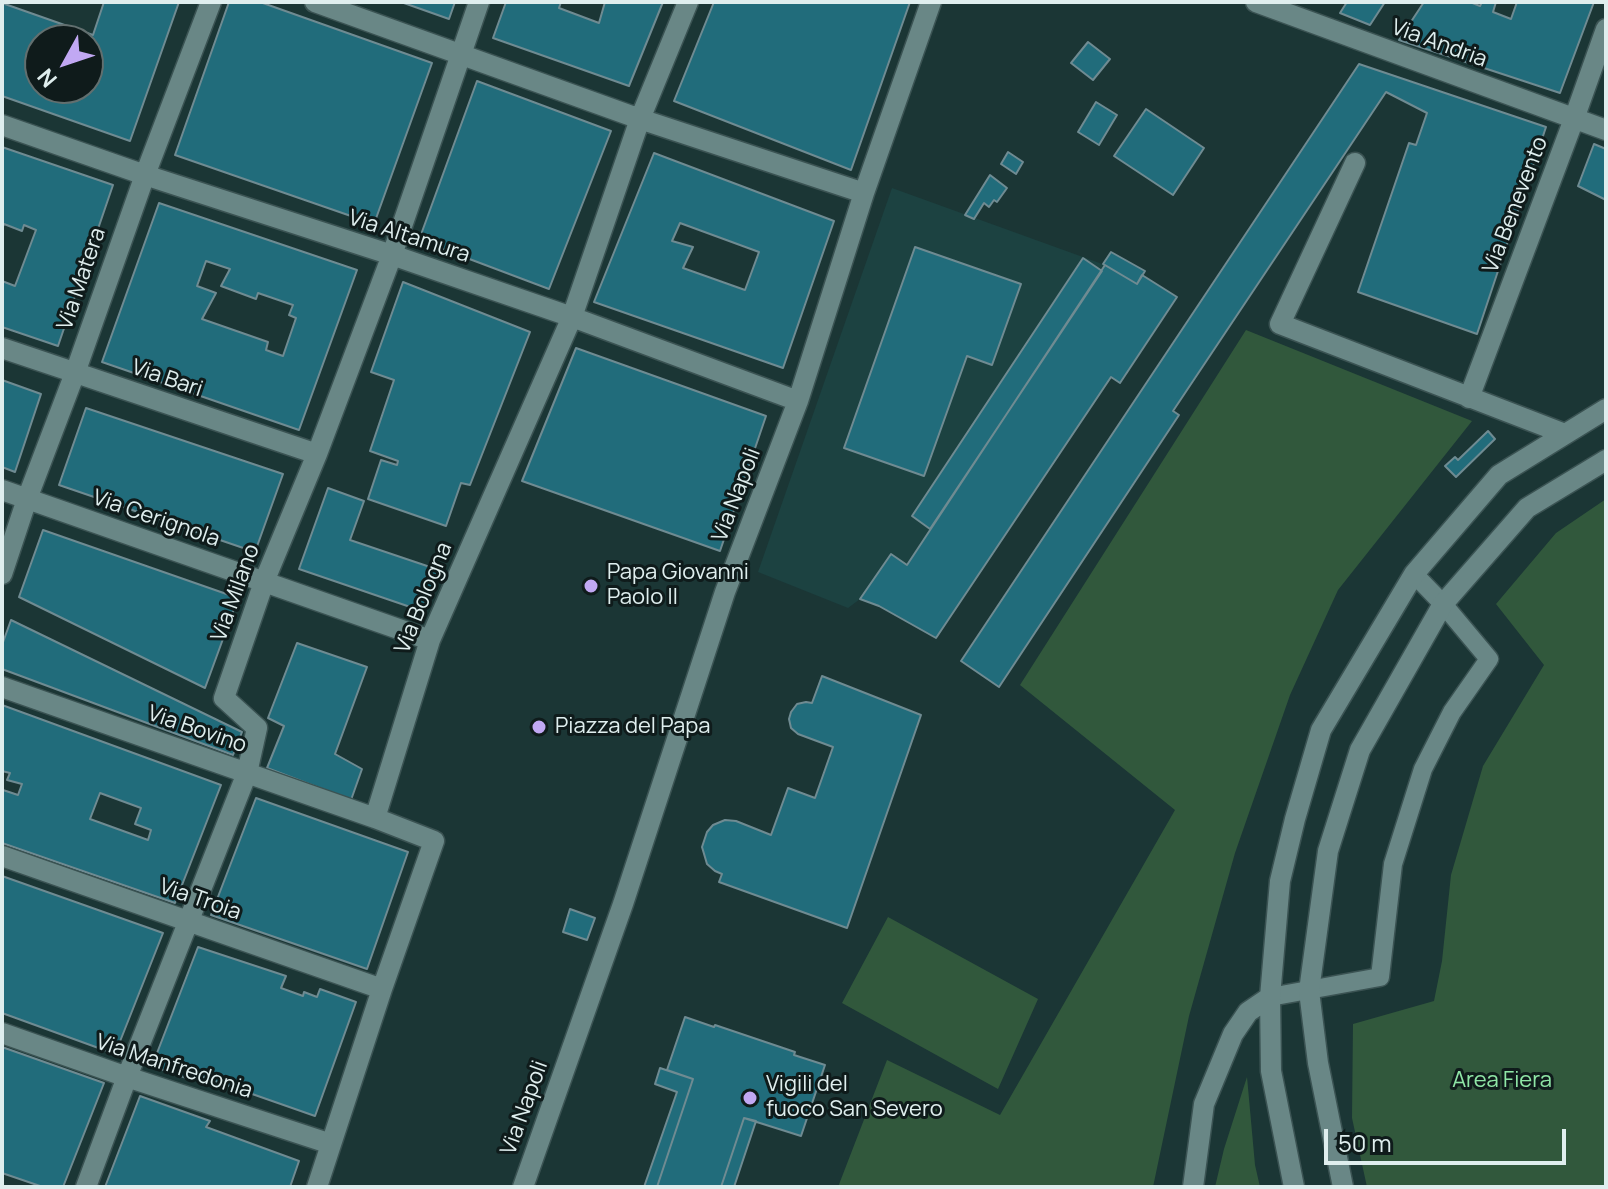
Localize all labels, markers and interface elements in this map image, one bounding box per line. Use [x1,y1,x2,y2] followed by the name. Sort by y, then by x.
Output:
[1388,15,1490,73] street label: Via Andria
[24,24,104,104] north arrow
[31,62,64,94] text: N
[1478,133,1554,277] street label: Via Benevento
[345,205,473,269] street label: Via Altamura
[52,224,112,334] street label: Via Matera
[128,355,206,403] street label: Via Bari
[707,444,767,546] street label: Via Napoli
[89,485,223,553] street label: Via Cerignola
[390,539,458,657] street label: Via Bologna
[206,541,266,645] street label: Via Milano
[607,560,749,612] place label: Papa Giovanni Paolo II
[582,577,600,595] marker: Papa Giovanni Paolo II
[144,701,250,759] street label: Via Bovino
[555,714,711,740] place label: Piazza del Papa
[530,718,548,736] marker: Piazza del Papa
[156,874,244,926] street label: Via Troia
[92,1029,256,1105] street label: Via Manfredonia
[496,1057,554,1159] street label: Via Napoli
[1452,1068,1552,1094] park label: Area Fiera
[766,1072,943,1124] place label: Vigili del fuoco San Severo
[741,1089,759,1107] marker: Vigili del fuoco San Severo
[1328,1113,1570,1163] scale bar
[1338,1126,1392,1159] text: 50 m

